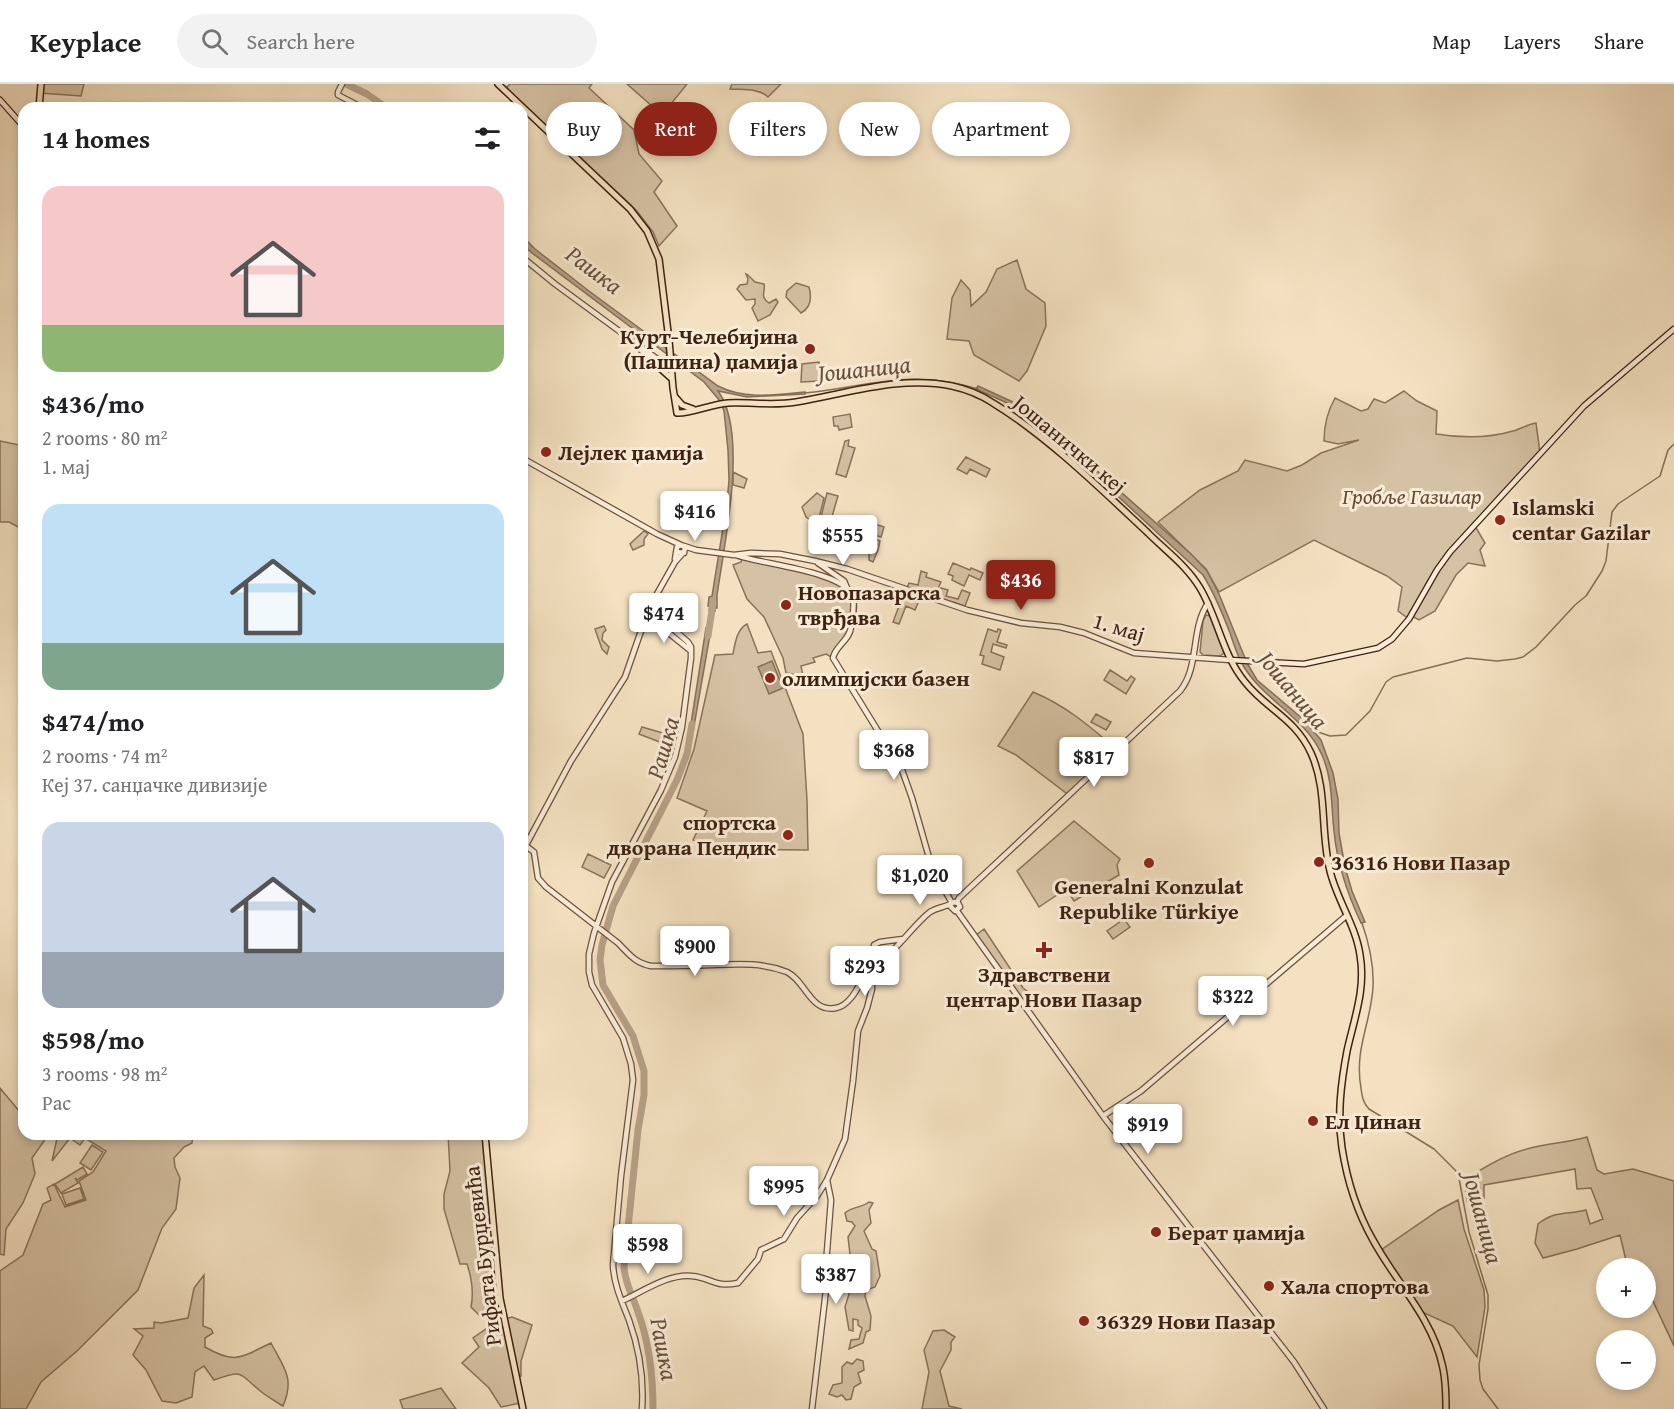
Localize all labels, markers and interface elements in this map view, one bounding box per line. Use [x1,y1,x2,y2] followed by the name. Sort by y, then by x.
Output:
[177,14,597,68] search box
[30,21,141,62] text: Keyplace
[198,25,231,58] icon: search
[246,25,355,57] text: Search here
[1432,26,1471,57] text: Map
[1504,26,1561,57] text: Layers
[1594,26,1644,57] text: Share
[546,102,622,156] chip: Buy
[634,102,717,156] chip: Rent
[729,102,827,156] chip: Filters
[839,102,920,156] chip: New
[932,102,1070,156] chip: Apartment
[42,119,150,158] text: 14 homes
[471,122,504,155] icon: filters
[219,225,327,333] icon: home
[558,236,630,303] water label: Рашка
[620,320,799,377] place label: Курт-Челебијина (Пашина) џамија
[803,342,817,356] marker: Курт-Челебијина (Пашина) џамија
[812,346,912,391] water label: Јошаница
[42,384,144,423] text: $436/mo
[1004,385,1134,501] street label: Јошанички кеј
[42,423,168,452] text: 2 rooms · 80 m²
[558,436,704,468] place label: Лејлек џамија
[539,445,553,459] marker: Лејлек џамија
[42,452,90,481] text: 1. мај
[1341,480,1482,512] park label: Гробље Газилар
[659,491,731,542] pin: $416
[1512,491,1651,548] place label: Islamski centar Gazilar
[674,496,716,525] text: $416
[1493,513,1507,527] marker: Islamski centar Gazilar
[807,515,879,566] pin: $555
[822,520,864,549] text: $555
[219,543,327,651] icon: home
[985,560,1057,611] pin: $436
[1000,565,1042,594] text: $436
[798,576,942,633] place label: Новопазарска тврђава
[628,593,700,644] pin: $474
[643,598,685,627] text: $474
[779,598,793,612] marker: Новопазарска тврђава
[1089,604,1149,650] street label: 1. мај
[1247,640,1337,737] water label: Јошаница
[782,662,970,694] place label: олимпијски базен
[763,671,777,685] marker: олимпијски базен
[42,702,144,741] text: $474/mo
[637,713,688,784] water label: Рашка
[858,730,930,781] pin: $368
[873,735,915,764] text: $368
[1058,737,1130,788] pin: $817
[42,741,168,770] text: 2 rooms · 74 m²
[1073,742,1115,771] text: $817
[42,770,267,799] text: Кеј 37. санџачке дивизије
[607,806,777,863] place label: спортска дворана Пендик
[781,828,795,842] marker: спортска дворана Пендик
[1331,846,1510,878] place label: 36316 Нови Пазар
[871,855,969,906] pin: $1,020
[1312,855,1326,869] marker: 36316 Нови Пазар
[1142,856,1156,870] marker: Generalni Konzulat Republike Türkiye
[891,860,949,889] text: $1,020
[219,861,327,969] icon: home
[1055,870,1244,927] place label: Generalni Konzulat Republike Türkiye
[659,926,731,977] pin: $900
[674,931,716,960] text: $900
[1035,941,1053,959] marker: Здравствени центар Нови Пазар
[829,946,901,997] pin: $293
[844,951,886,980] text: $293
[946,958,1142,1015] place label: Здравствени центар Нови Пазар
[1197,976,1269,1027] pin: $322
[1212,981,1254,1010] text: $322
[42,1020,144,1059] text: $598/mo
[42,1059,168,1088] text: 3 rooms · 98 m²
[42,1088,71,1117] text: Рас
[1112,1104,1184,1155] pin: $919
[1325,1105,1421,1137] place label: Ел Џинан
[1127,1109,1169,1138] text: $919
[1306,1114,1320,1128] marker: Ел Џинан
[455,1164,509,1348] street label: Рифата Бурџевића
[1453,1164,1512,1267] water label: Јошаница
[748,1166,820,1217] pin: $995
[763,1171,805,1200] text: $995
[1168,1216,1306,1248] place label: Берат џамија
[612,1224,684,1275] pin: $598
[1149,1225,1163,1239] marker: Берат џамија
[627,1229,669,1258] text: $598
[800,1254,872,1305] pin: $387
[1596,1258,1656,1390] map controls
[1596,1258,1656,1318] button: +
[815,1259,857,1288] text: $387
[1281,1270,1430,1302] place label: Хала спортова
[1262,1279,1276,1293] marker: Хала спортова
[1096,1305,1275,1337] place label: 36329 Нови Пазар
[641,1314,688,1383] water label: Рашка
[1077,1314,1091,1328] marker: 36329 Нови Пазар
[1596,1330,1656,1390] button: −

